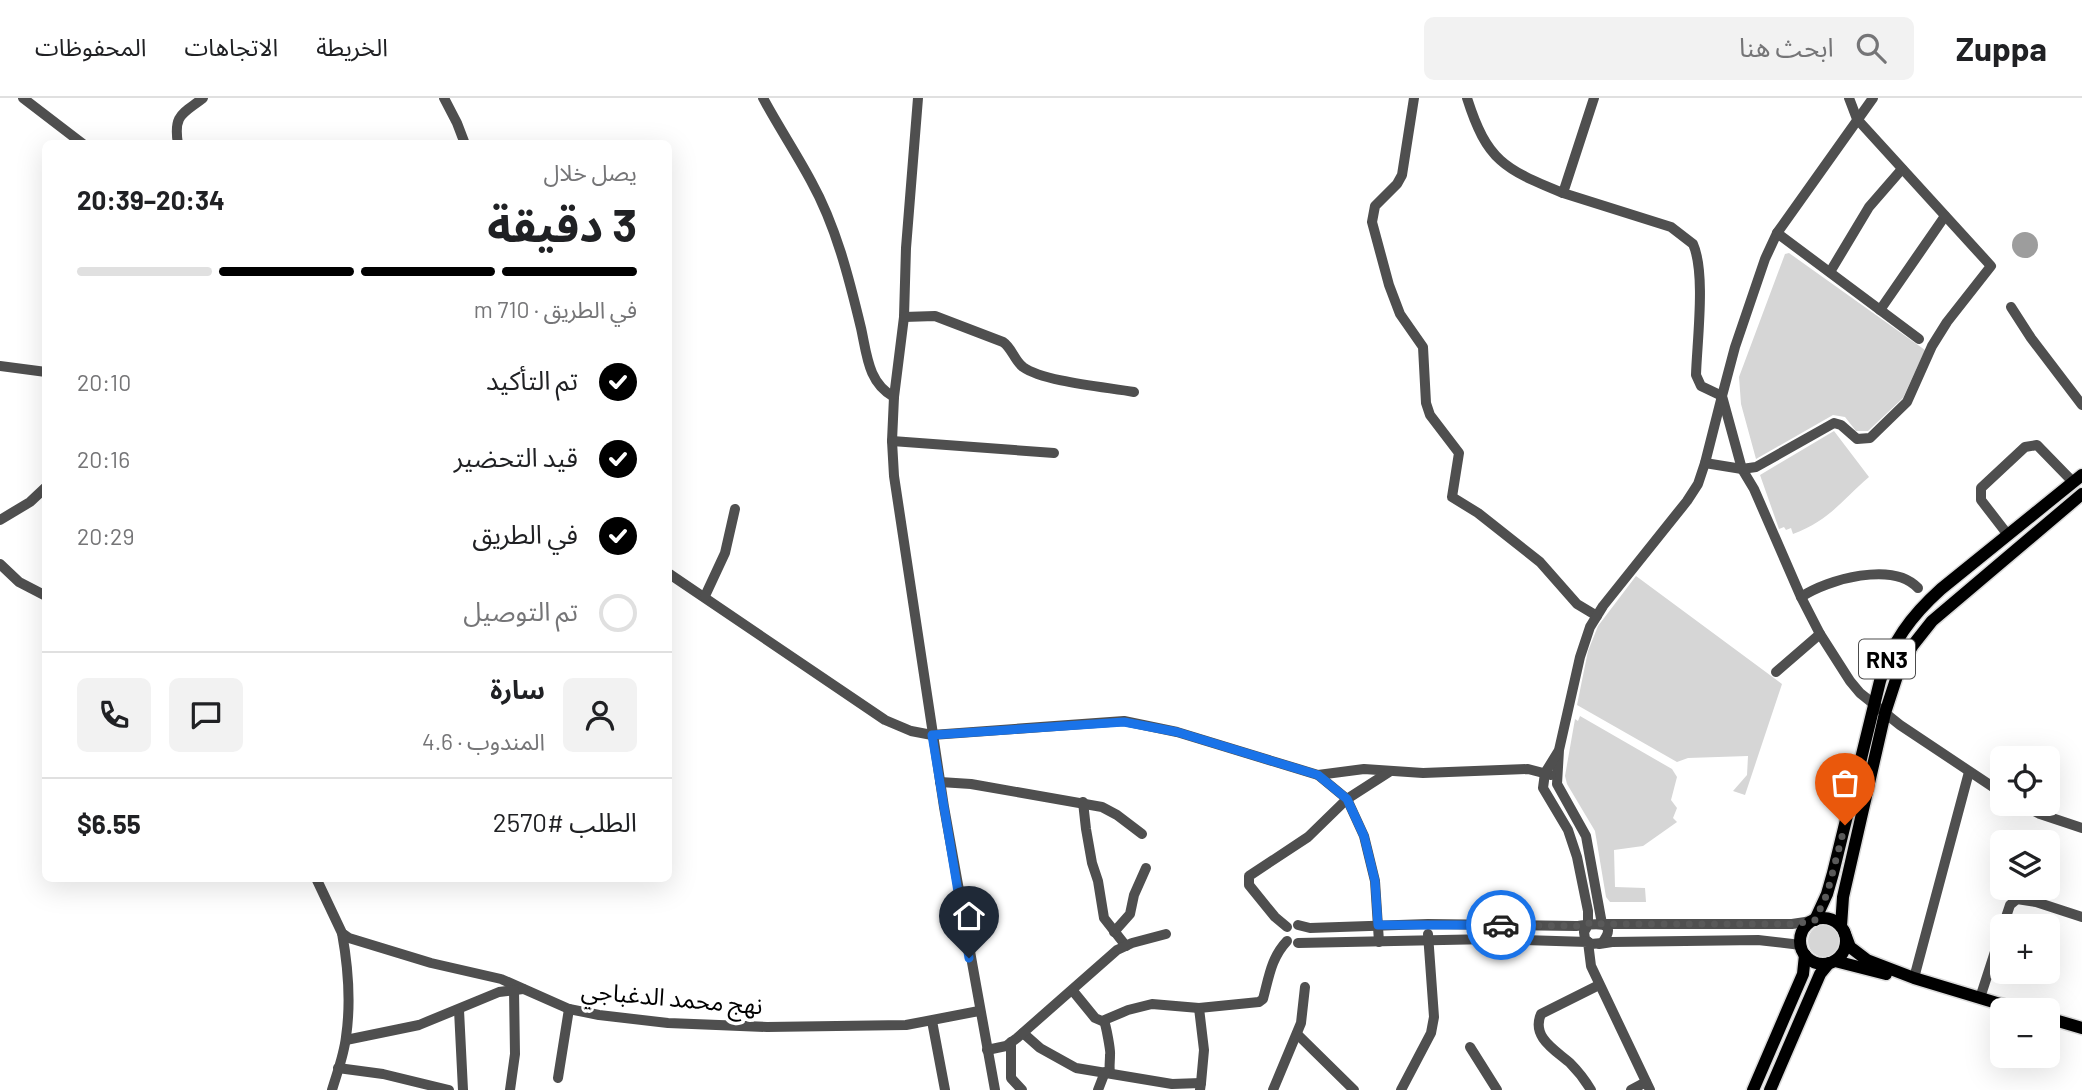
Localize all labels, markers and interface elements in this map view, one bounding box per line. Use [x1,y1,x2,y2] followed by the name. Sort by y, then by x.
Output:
[1424,17,1914,80] search box
[1956,28,2047,68] text: Zuppa
[1852,29,1890,67] icon: search
[1739,31,1834,62] text: ابحث هنا
[35,32,146,61] text: المحفوظات
[184,32,278,61] text: الاتجاهات
[316,32,388,61] text: الخريطة
[544,158,637,186] text: يصل خلال
[77,184,225,215] text: 20:34–20:39
[487,196,637,251] text: 3 دقيقة
[474,295,637,323] text: في الطريق · 710 m
[599,363,637,401] icon: check
[486,364,578,395] text: تم التأكيد
[77,368,131,396] text: 20:10
[599,440,637,478] icon: check
[454,441,578,472] text: قيد التحضير
[77,445,130,473] text: 20:16
[599,517,637,555] icon: check
[472,518,578,549] text: في الطريق
[77,522,134,550] text: 20:29
[463,595,578,626] text: تم التوصيل
[1859,639,1915,678] road number: RN3
[490,673,545,704] text: سارة
[77,678,151,752] button: phone
[169,678,243,752] button: chat
[563,678,637,752] button: person
[422,727,545,755] text: المندوب · 4.6
[1990,746,2060,1068] map controls
[1990,746,2060,816] button: locate
[1815,753,1875,825] pin
[1826,764,1864,802] icon: bag
[493,806,637,837] text: الطلب #2570
[77,808,141,839] text: $6.55
[1990,830,2060,900] button: layers
[939,886,999,958] pin
[1466,890,1536,960] courier
[950,897,988,935] icon: home
[1482,906,1520,944] icon: car
[1990,914,2060,984] button: +
[580,975,764,1025] street label: نهج محمد الدغباجي
[1990,998,2060,1068] button: −

